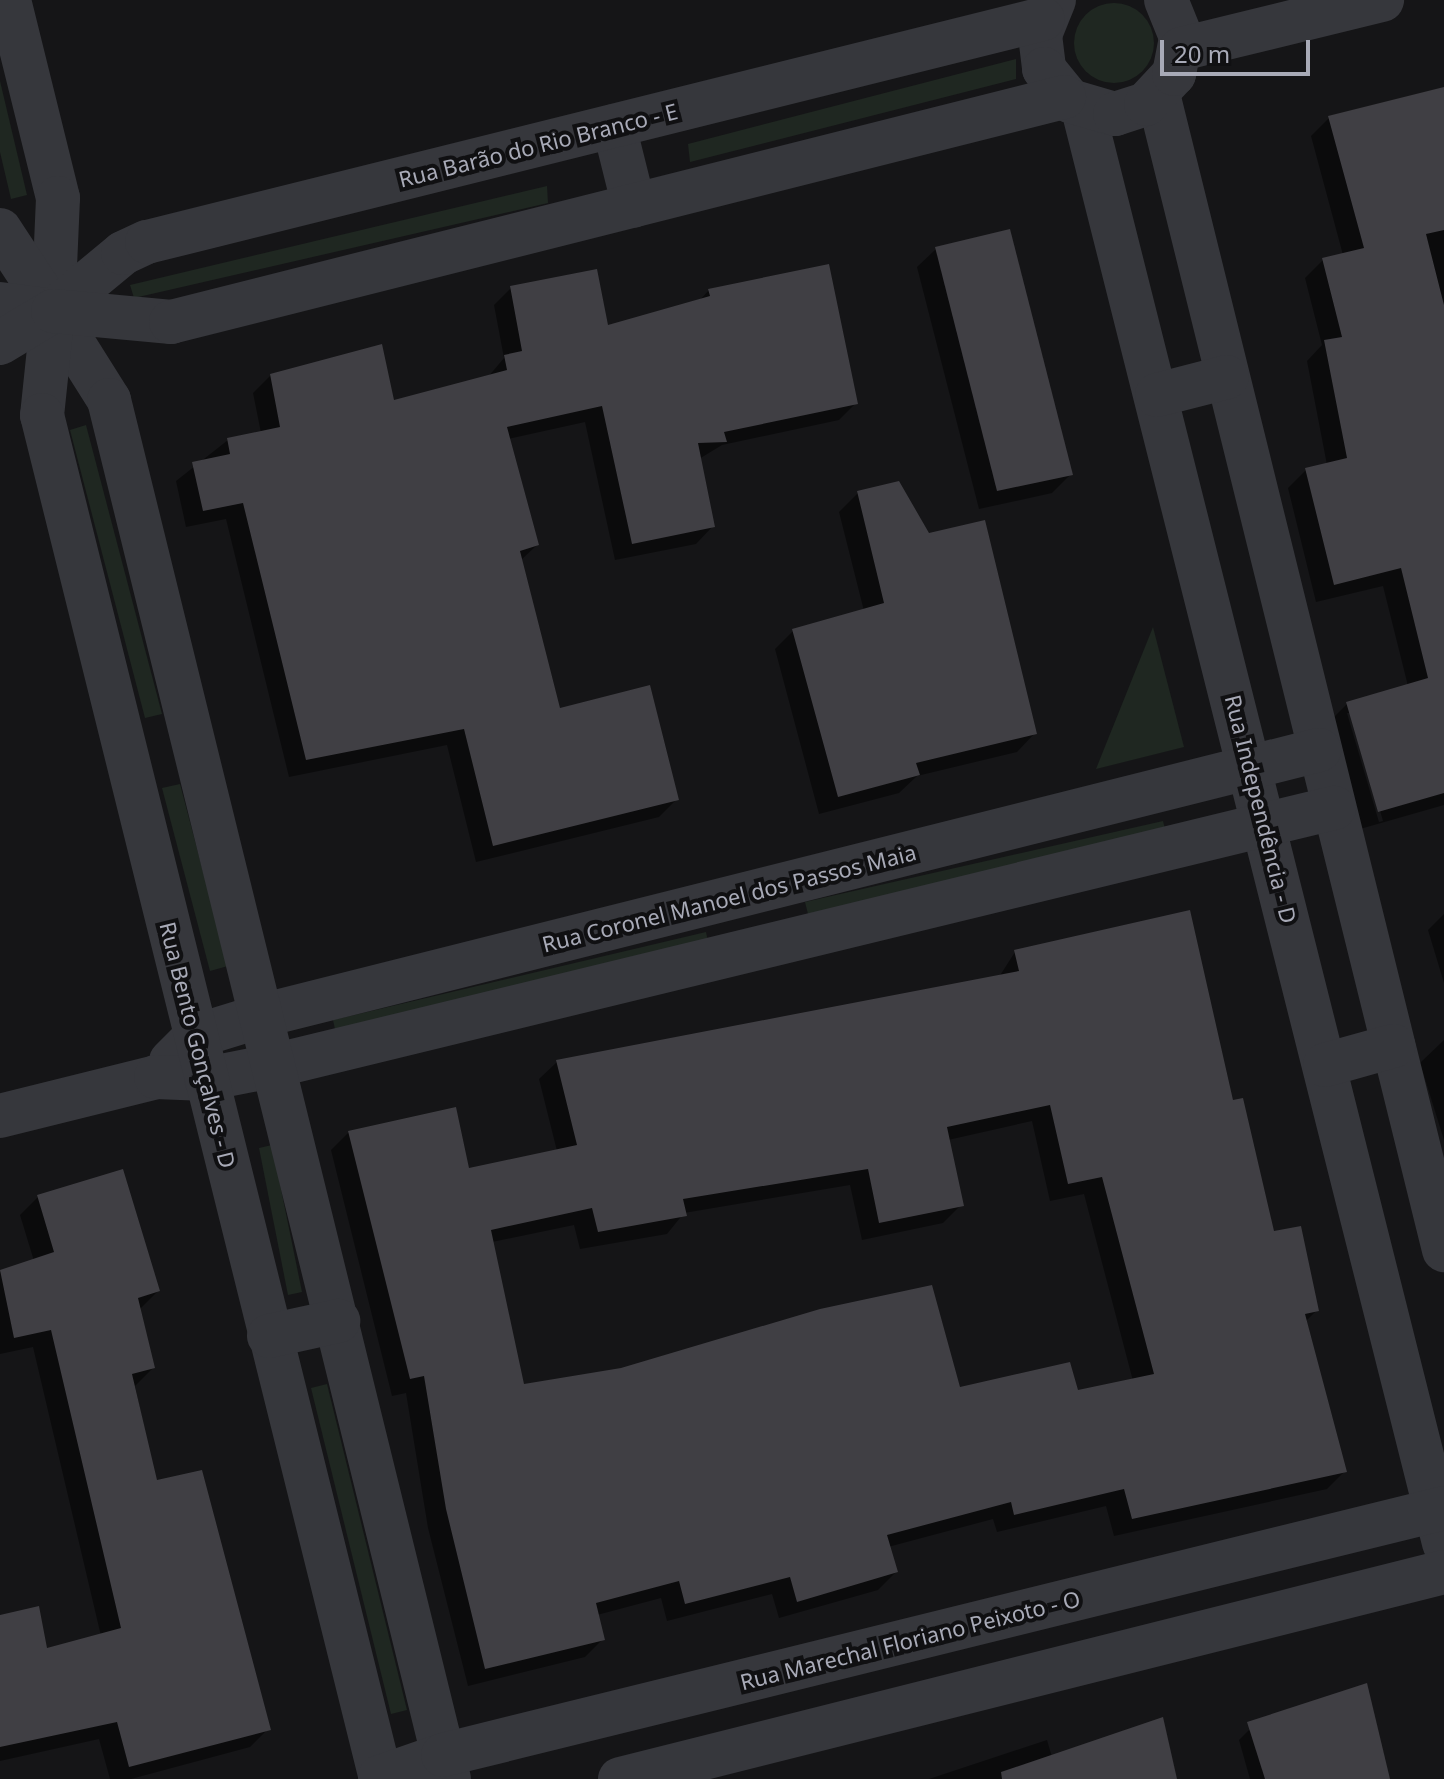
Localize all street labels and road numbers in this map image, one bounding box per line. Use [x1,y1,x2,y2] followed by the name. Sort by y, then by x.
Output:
[396,98,680,192] street label: Rua Barão do Rio Branco - E
[1220,692,1302,926] street label: Rua Independência - D
[539,839,919,957] street label: Rua Coronel Manoel dos Passos Maia
[155,919,241,1171] street label: Rua Bento Gonçalves - D
[737,1585,1083,1695] street label: Rua Marechal Floriano Peixoto - O

